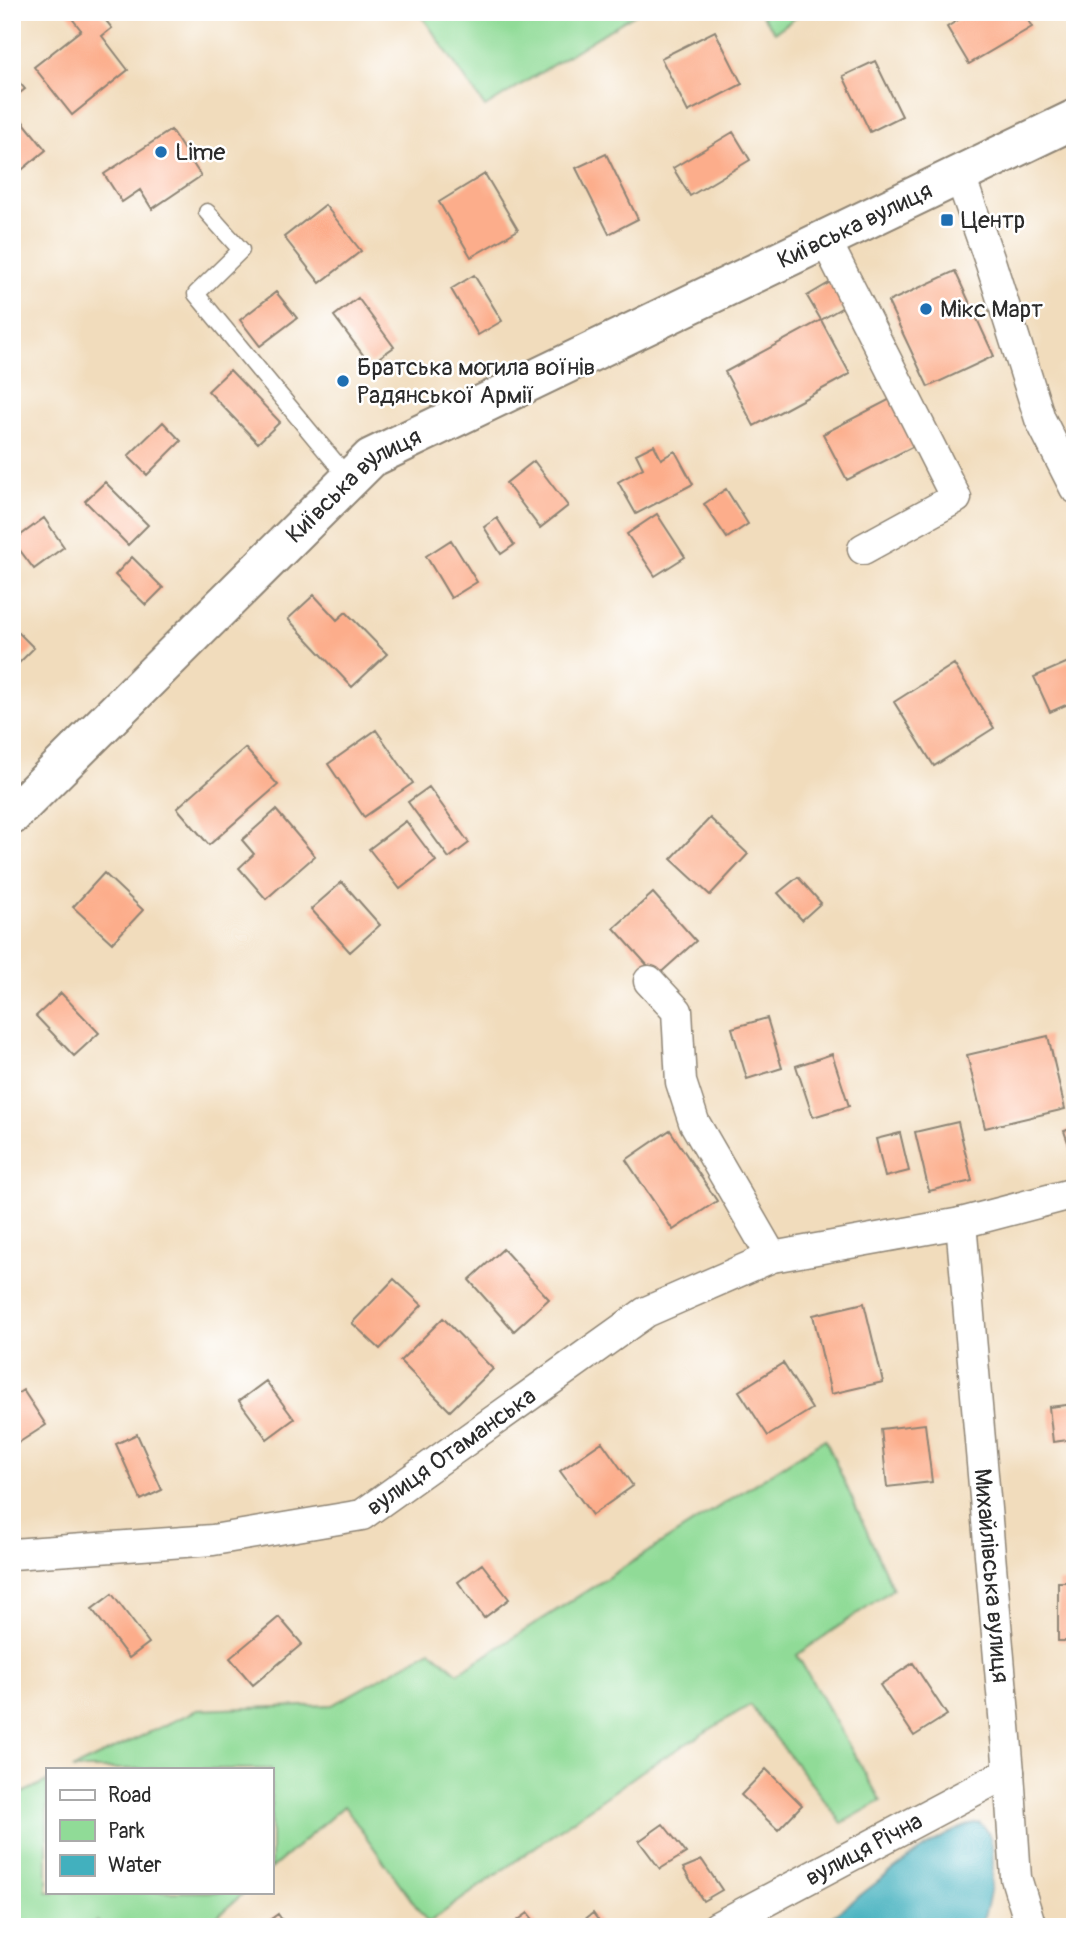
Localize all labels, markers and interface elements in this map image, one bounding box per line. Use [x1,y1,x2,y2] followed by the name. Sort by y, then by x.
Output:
[175,138,226,167] place label: Lime
[153,144,169,160] marker: Lime
[773,176,937,275] street label: Київська вулиця
[961,206,1025,235] place label: Центр
[939,212,955,228] marker: Центр
[940,295,1043,324] place label: Мікс Март
[918,301,934,317] marker: Мікс Март
[357,353,595,410] place label: Братська могила воїнів Радянської Армії
[335,373,351,389] marker: Братська могила воїнів Радянської Армії
[280,422,426,549] street label: Київська вулиця
[361,1381,541,1522] street label: вулиця Отаманська
[968,1467,1016,1684] street label: Михайлівська вулиця
[46,1768,273,1894] legend
[108,1782,152,1809] text: Road
[800,1806,927,1892] street label: вулиця Річна
[108,1818,145,1845] text: Park
[108,1852,162,1879] text: Water

